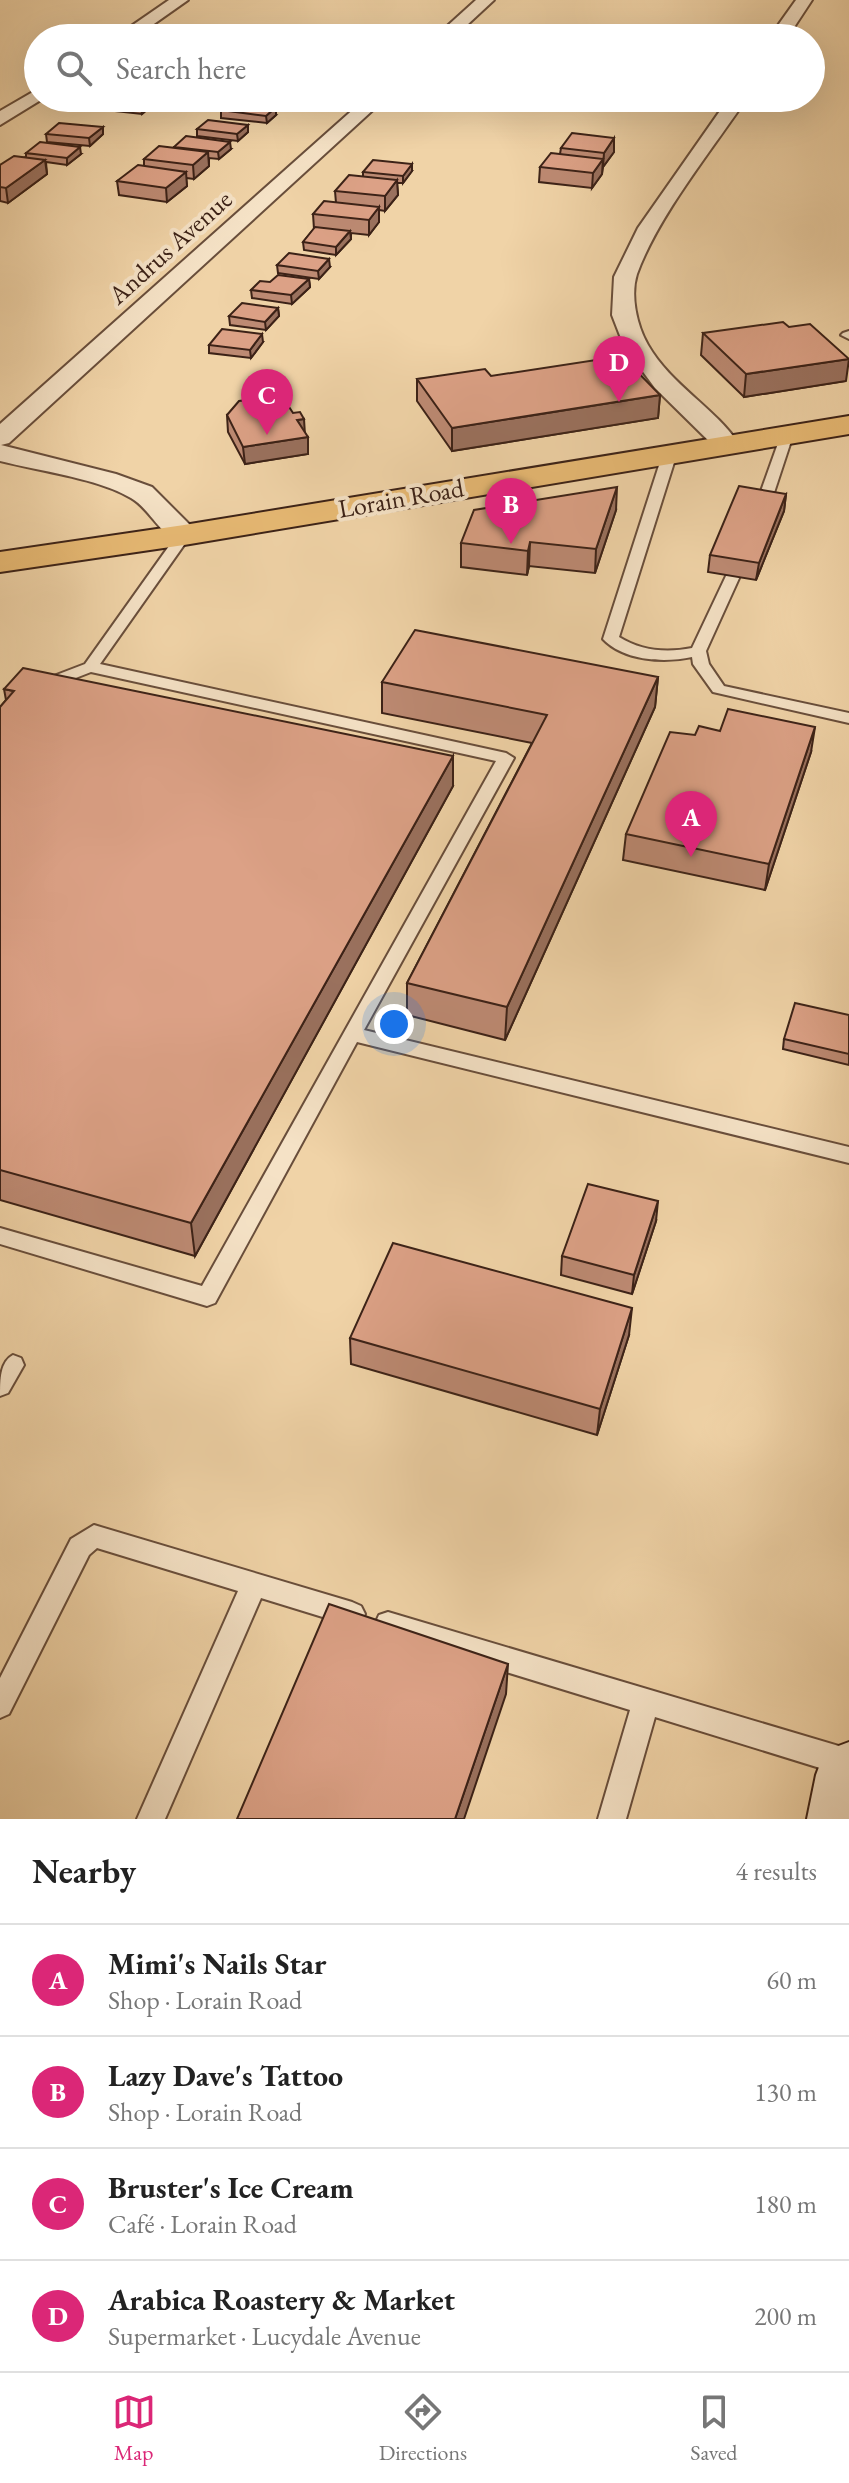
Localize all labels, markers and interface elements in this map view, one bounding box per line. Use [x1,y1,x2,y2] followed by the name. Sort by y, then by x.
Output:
[24,24,825,112] search box
[52,46,96,90] icon: search
[116,49,246,88] text: Search here
[100,182,239,312] street label: Andrus Avenue
[593,336,645,402] pin: D
[241,369,293,435] pin: C
[336,470,467,526] street label: Lorain Road
[485,478,537,544] pin: B
[665,791,717,857] pin: A
[374,1004,414,1044] your location
[32,1849,136,1893] text: Nearby
[736,1854,817,1888] text: 4 results
[108,1944,326,1983] text: Mimi's Nails Star
[49,1963,67,1997] text: A
[767,1963,817,1997] text: 60 m
[108,1983,302,2017] text: Shop · Lorain Road
[108,2056,343,2095] text: Lazy Dave's Tattoo
[50,2075,66,2109] text: B
[754,2075,817,2109] text: 130 m
[108,2095,302,2129] text: Shop · Lorain Road
[108,2168,354,2207] text: Bruster's Ice Cream
[49,2187,67,2221] text: C
[754,2187,817,2221] text: 180 m
[108,2207,297,2241] text: Café · Lorain Road
[108,2280,455,2319] text: Arabica Roastery & Market
[48,2299,68,2333] text: D
[754,2299,817,2333] text: 200 m
[108,2319,421,2353] text: Supermarket · Lucydale Avenue
[112,2390,156,2467] tab: Map
[379,2390,467,2467] tab: Directions
[690,2390,737,2467] tab: Saved

